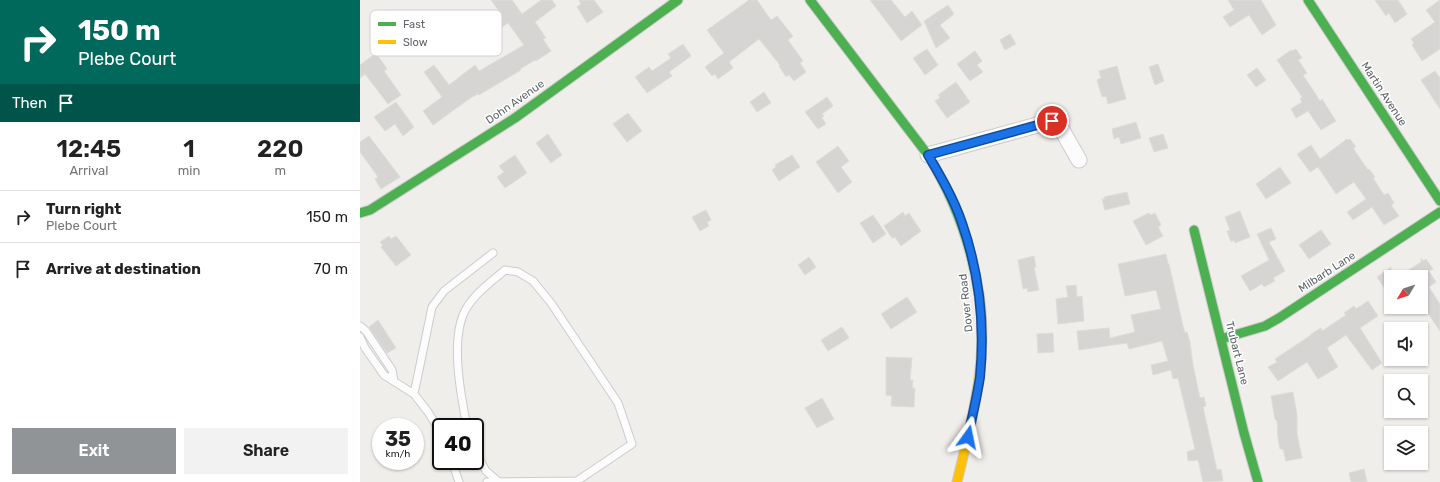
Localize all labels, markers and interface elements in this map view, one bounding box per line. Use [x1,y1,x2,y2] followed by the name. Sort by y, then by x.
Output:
[370,10,502,56] legend
[78,14,161,47] text: 150 m
[12,16,64,68] icon: right
[403,18,426,31] text: Fast
[403,36,428,49] text: Slow
[78,48,176,70] text: Plebe Court
[1359,60,1409,128] street label: Martin Avenue
[483,77,547,127] street label: Dohn Avenue
[55,92,77,114] icon: arrive
[12,94,47,112] text: Then
[1035,104,1069,138] pin
[1041,110,1063,132] icon: arrive
[57,135,121,163] text: 12:45
[183,135,195,163] text: 1
[257,135,303,163] text: 220
[69,163,108,178] text: Arrival
[178,163,200,178] text: min
[274,163,286,178] text: m
[46,200,121,218] text: Turn right
[12,206,34,228] icon: right
[306,208,348,226] text: 150 m
[46,218,117,233] text: Plebe Court
[1296,249,1358,295] street label: Milbarb Lane
[12,258,34,280] icon: arrive
[46,260,201,278] text: Arrive at destination
[314,260,348,278] text: 70 m
[1384,270,1428,314] north arrow
[1384,270,1428,470] map controls
[956,273,976,333] street label: Dover Road
[1223,320,1251,386] street label: Trubart Lane
[1384,322,1428,366] button: sound
[1384,374,1428,418] button: search
[947,416,989,458] position arrow
[432,418,484,470] speed limit sign: 40
[1384,426,1428,470] button: layers
[385,427,411,451] text: 35
[12,428,176,474] button: Exit
[184,428,348,474] button: Share
[386,448,410,460] text: km/h

